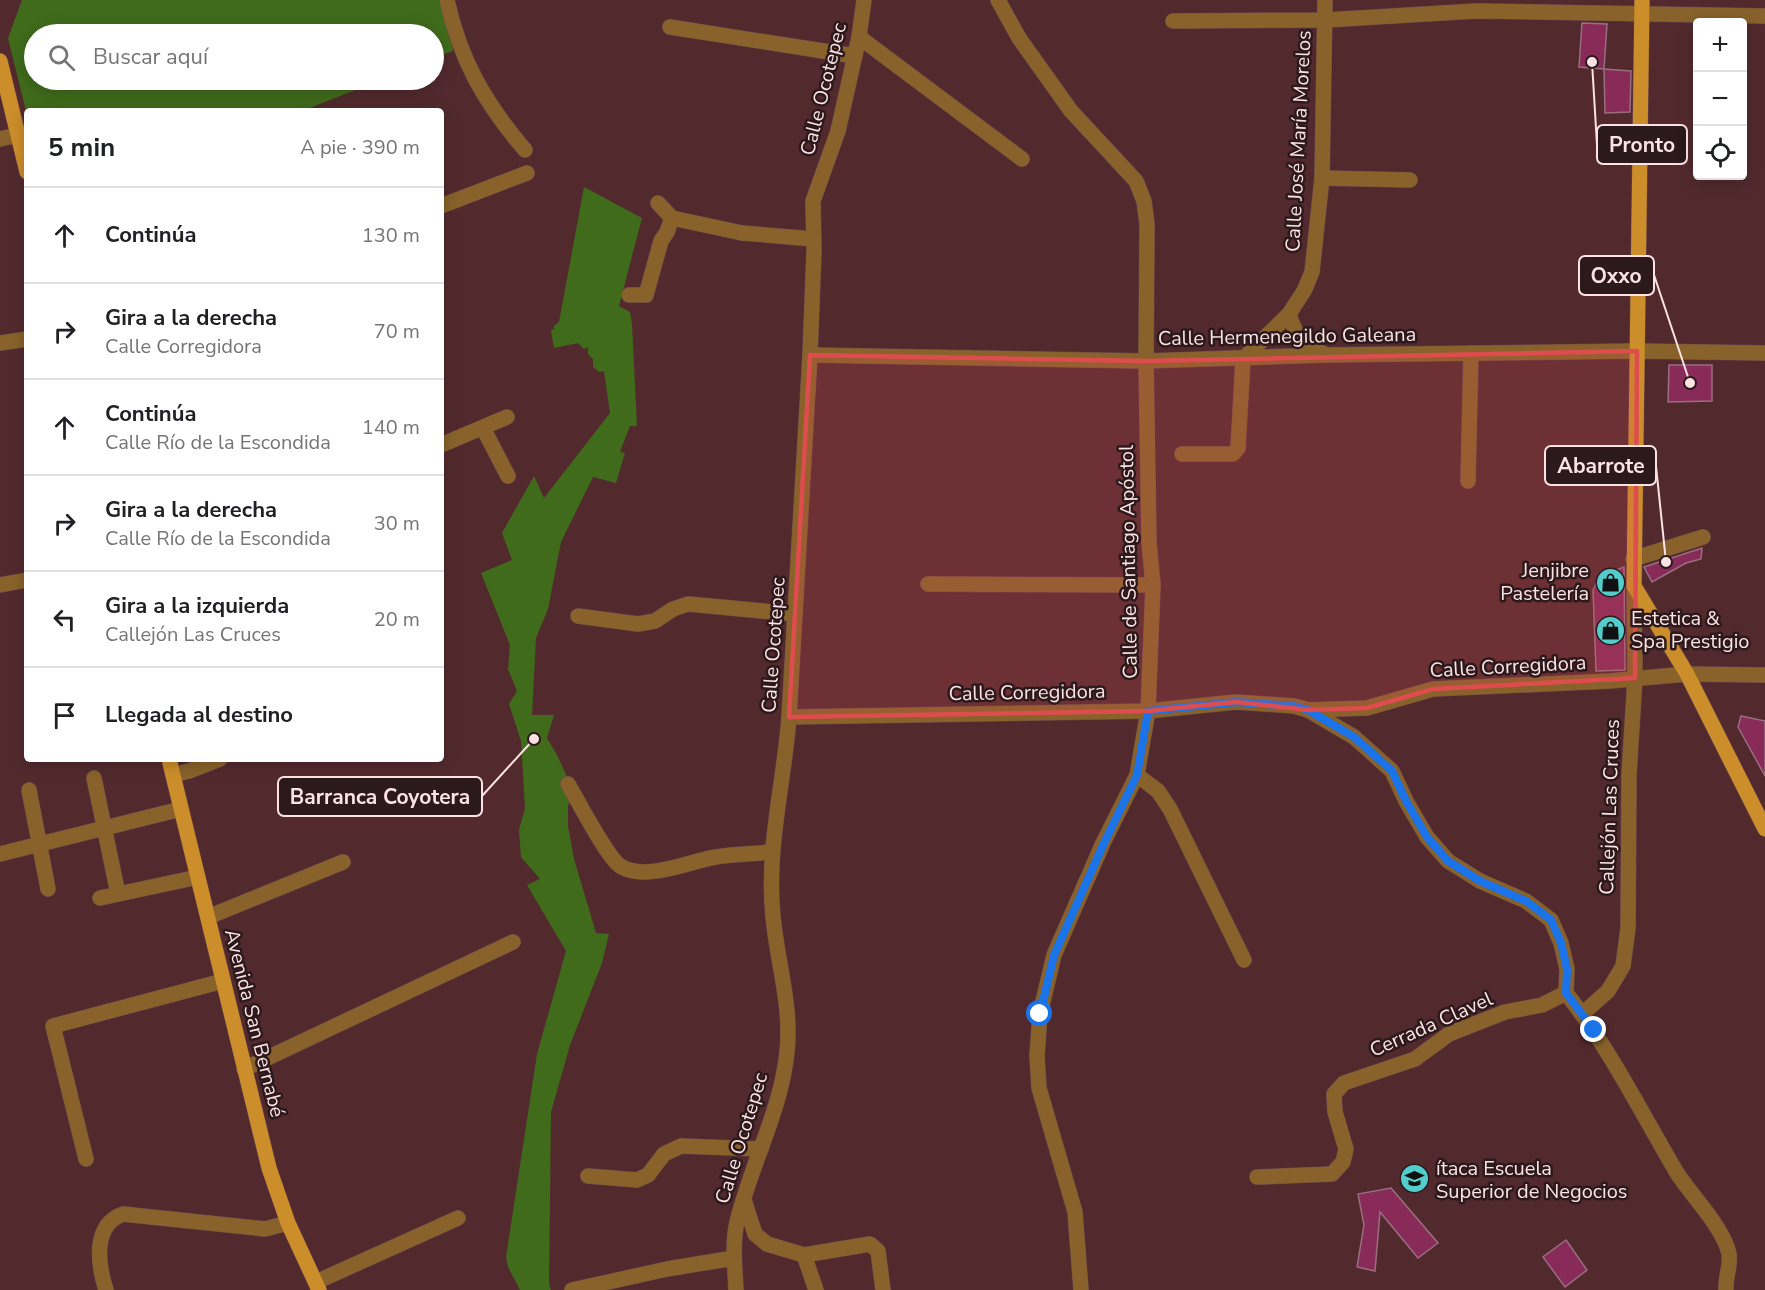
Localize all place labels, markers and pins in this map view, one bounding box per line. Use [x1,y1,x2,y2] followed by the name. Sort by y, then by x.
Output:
[1597,125,1687,164] callout: Pronto
[1579,256,1654,295] callout: Oxxo
[1545,446,1656,485] callout: Abarrote
[1500,557,1589,607] place label: Jenjibre Pastelería
[1594,566,1626,598] shop icon: Jenjibre Pastelería
[1631,605,1749,655] place label: Estetica & Spa Prestigio
[1594,614,1626,646] shop icon: Estetica & Spa Prestigio
[278,777,482,816] callout: Barranca Coyotera
[1436,1155,1627,1205] place label: ítaca Escuela Superior de Negocios
[1399,1163,1431,1195] school or university icon: ítaca Escuela Superior de Negocios

